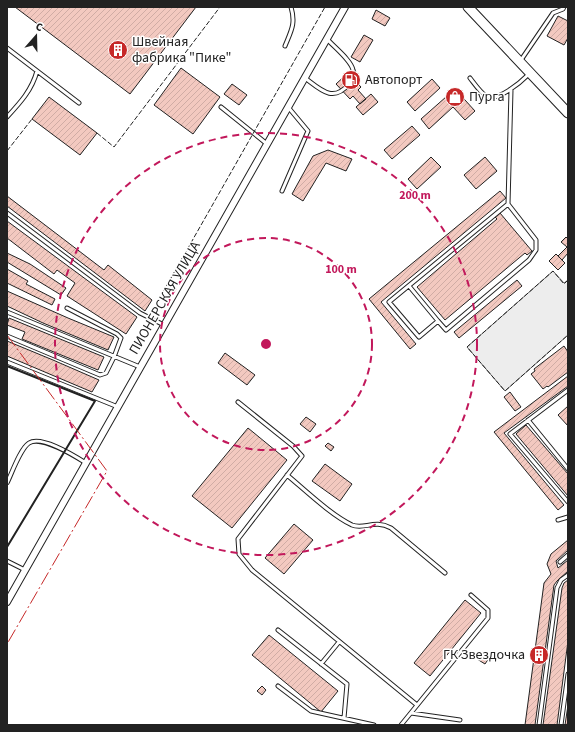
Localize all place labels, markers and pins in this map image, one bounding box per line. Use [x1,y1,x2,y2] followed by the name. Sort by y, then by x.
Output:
[132,32,232,68] place label: Швейная фабрика "Пике"
[107,39,129,61] building icon: Швейная фабрика "Пике"
[340,69,362,91] fuel station icon: Автопорт
[365,70,423,90] place label: Автопорт
[444,86,466,108] shop icon: Пурга
[469,87,505,107] place label: Пурга
[259,337,273,351] centre of rings
[528,644,550,666] building icon: ГК Звездочка
[443,645,525,665] place label: ГК Звездочка

